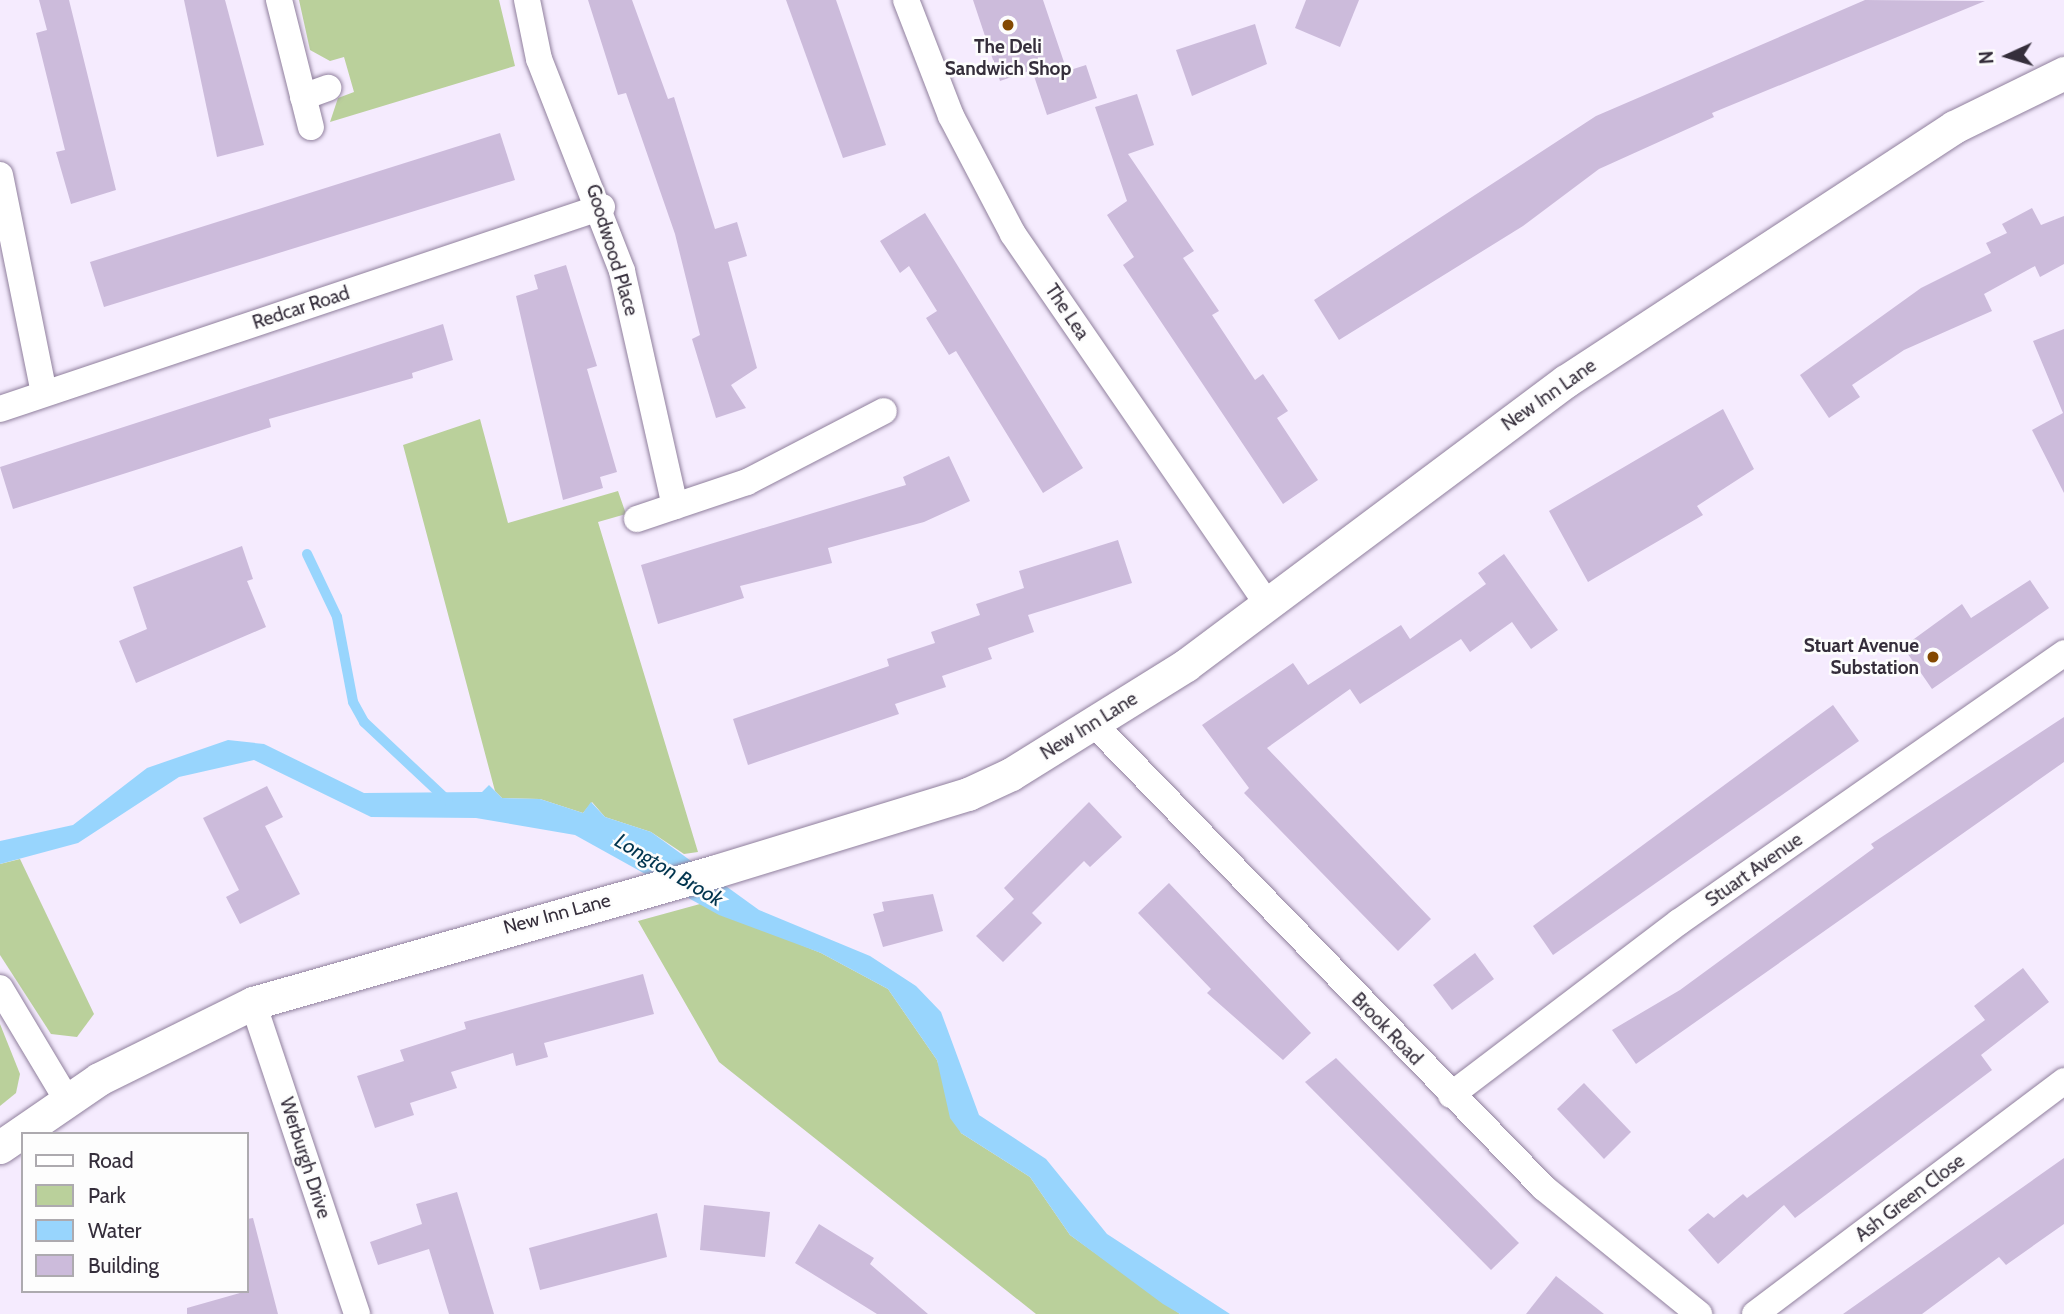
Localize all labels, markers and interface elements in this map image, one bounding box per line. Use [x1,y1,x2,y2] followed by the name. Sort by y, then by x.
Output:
[1000,17,1016,33] marker: The Deli Sandwich Shop
[1973,21,2043,91] north arrow
[945,36,1071,80] place label: The Deli Sandwich Shop
[1975,50,1998,65] text: N
[581,182,643,318] street label: Goodwood Place
[1040,280,1094,344] street label: The Lea
[250,282,352,334] street label: Redcar Road
[1497,354,1601,436] street label: New Inn Lane
[1804,635,1919,679] place label: Stuart Avenue Substation
[1925,649,1941,665] marker: Stuart Avenue Substation
[1036,687,1142,765] street label: New Inn Lane
[610,828,728,912] water label: Longton Brook
[1701,828,1807,912] street label: Stuart Avenue
[501,889,613,939] street label: New Inn Lane
[1347,988,1427,1070] street label: Brook Road
[275,1095,335,1221] street label: Werburgh Drive
[21,1132,248,1293] legend
[88,1148,134,1173] text: Road
[1851,1149,1969,1247] street label: Ash Green Close
[88,1183,126,1208] text: Park
[88,1218,141,1243] text: Water
[88,1253,159,1278] text: Building

